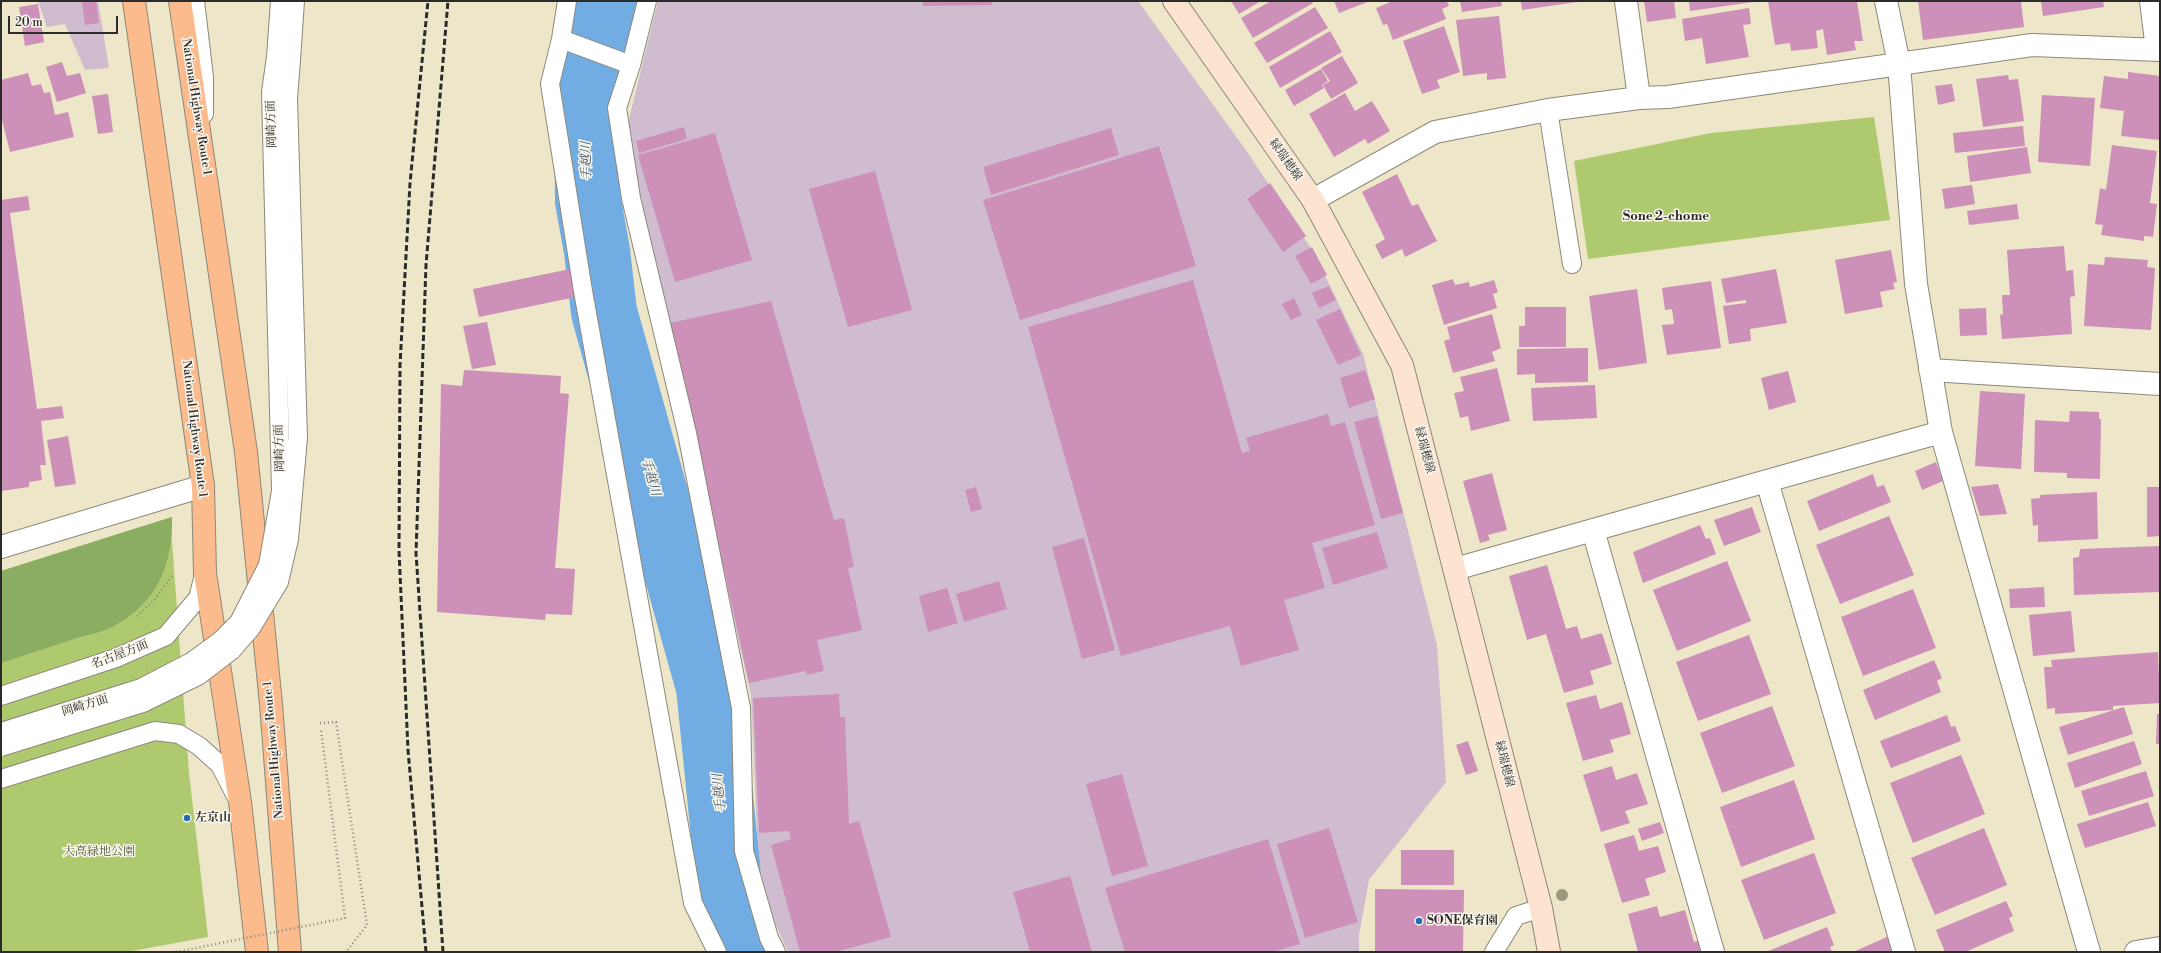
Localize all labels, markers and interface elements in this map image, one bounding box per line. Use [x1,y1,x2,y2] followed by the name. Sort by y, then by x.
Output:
[10,8,120,34] scale bar
[15,15,43,30] text: 20 m
[178,38,214,176] street label: National Highway Route 1
[264,100,280,148] street label: 岡崎方面
[1265,136,1305,184] street label: 緑瑞穂線
[579,141,595,181] water label: 手越川
[1623,209,1709,225] district label: Sone 2-chome
[178,360,210,498] street label: National Highway Route 1
[272,424,288,472] street label: 岡崎方面
[1411,425,1437,475] street label: 緑瑞穂線
[637,456,663,498] water label: 手越川
[89,638,151,672] street label: 名古屋方面
[261,681,287,819] street label: National Highway Route 1
[60,692,110,720] street label: 岡崎方面
[1491,739,1517,789] street label: 緑瑞穂線
[710,773,730,813] water label: 手越川
[195,811,231,825] place label: 左京山
[182,813,192,823] marker: 左京山
[63,845,135,859] park label: 大高緑地公園
[1427,914,1498,928] place label: SONE保育園
[1414,916,1424,926] marker: SONE保育園

